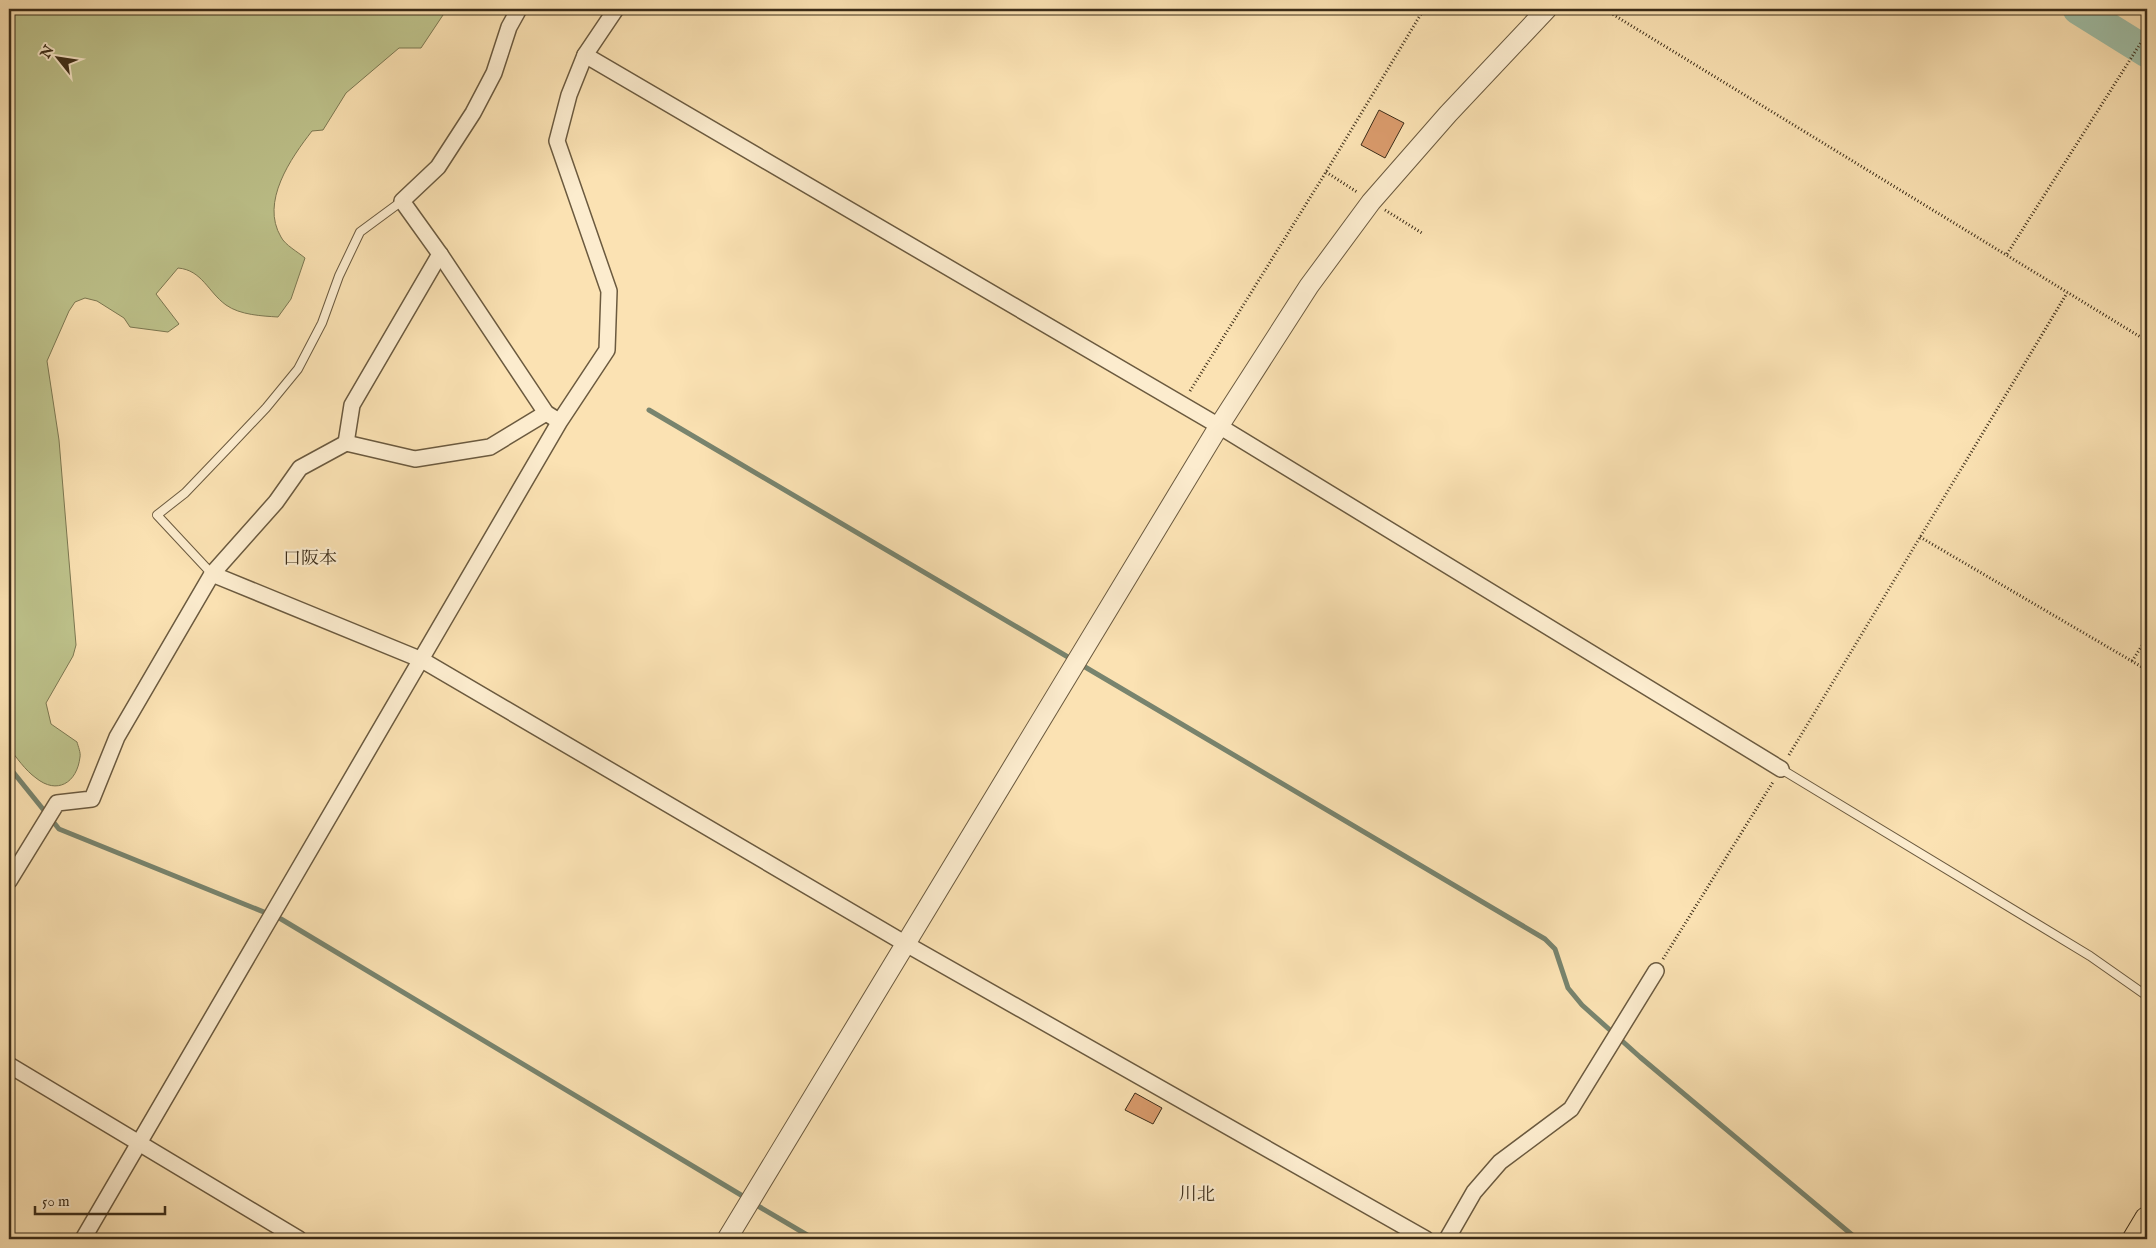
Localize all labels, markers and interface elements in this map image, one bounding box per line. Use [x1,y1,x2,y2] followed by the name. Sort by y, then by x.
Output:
[32,32,82,82] north arrow
[36,42,58,63] text: N
[283,548,337,571] district label: 口阪本
[35,1183,165,1215] scale bar
[1179,1184,1215,1207] district label: 川北
[42,1192,70,1211] text: 50 m

